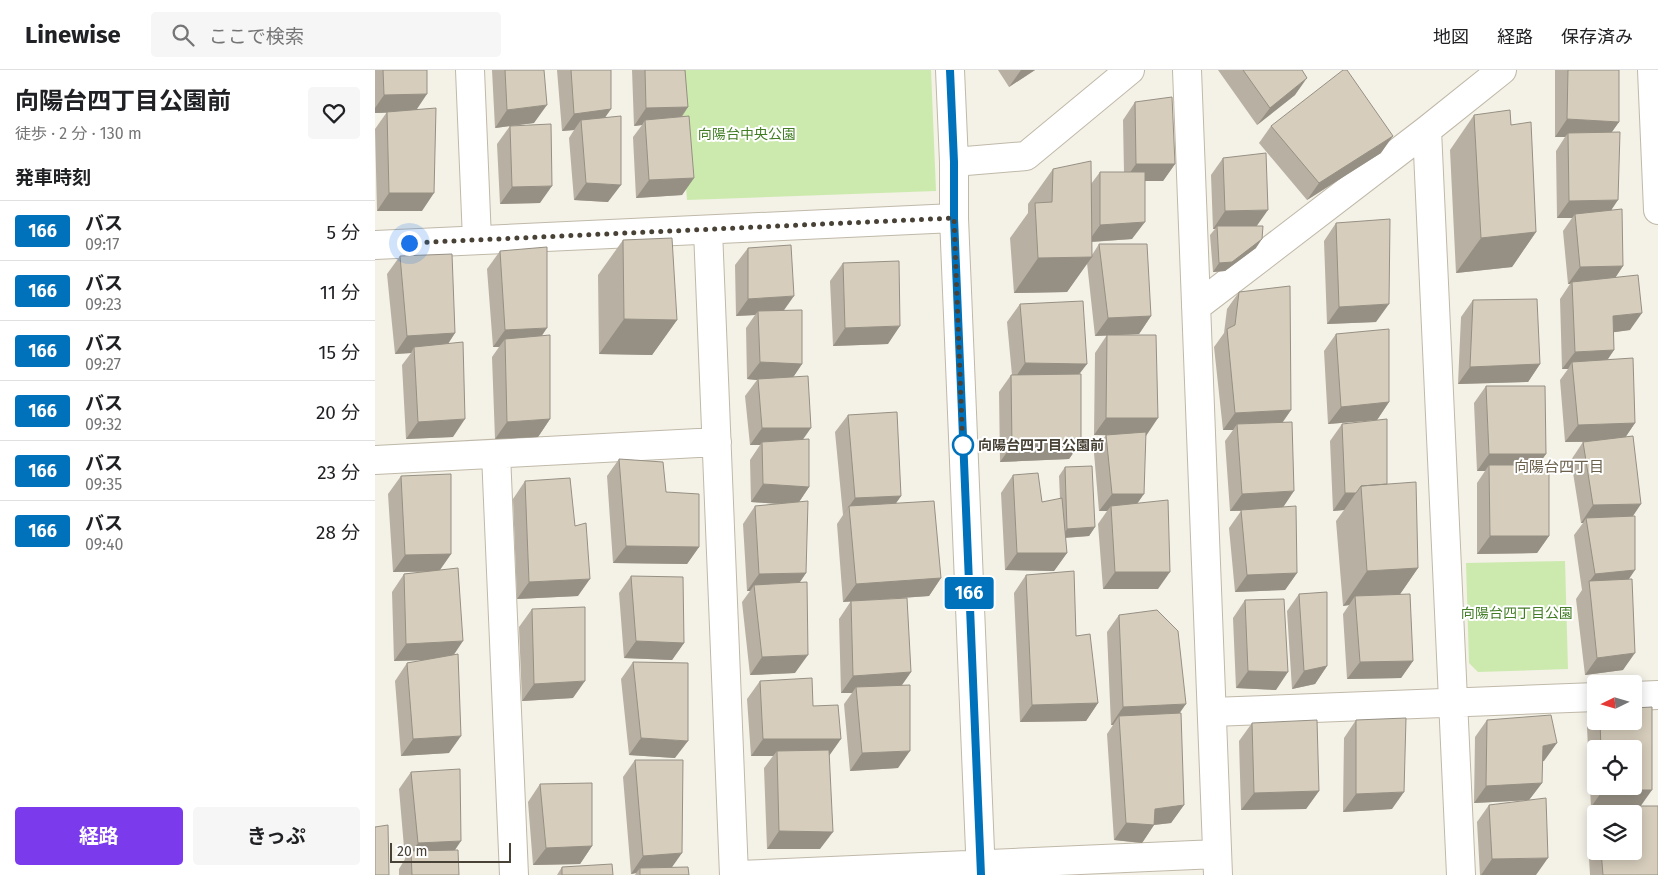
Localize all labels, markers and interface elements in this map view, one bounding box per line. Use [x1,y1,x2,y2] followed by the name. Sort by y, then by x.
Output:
[151,12,501,57] search box
[25,21,121,49] text: Linewise
[169,21,197,49] icon: search
[209,25,304,48] text: ここで検索
[1433,26,1469,48] text: 地図
[1497,26,1533,48] text: 経路
[1561,26,1633,48] text: 保存済み
[15,87,231,115] text: 向陽台四丁目公園前
[308,87,360,139] button: heart
[15,124,142,143] text: 徒歩 · 2 分 · 130 m
[698,126,796,143] park label: 向陽台中央公園
[15,166,91,189] text: 発車時刻
[85,212,123,235] text: バス
[28,220,57,242] text: 166
[326,221,360,244] text: 5 分
[397,231,422,256] your location
[85,235,119,254] text: 09:17
[85,272,123,295] text: バス
[28,280,57,302] text: 166
[320,281,360,304] text: 11 分
[85,295,122,314] text: 09:23
[85,332,123,355] text: バス
[28,340,57,362] text: 166
[318,341,360,364] text: 15 分
[85,355,121,374] text: 09:27
[85,392,123,415] text: バス
[28,400,57,422] text: 166
[316,401,360,424] text: 20 分
[85,415,122,434] text: 09:32
[952,434,974,456] marker: 向陽台四丁目公園前
[978,437,1104,454] place label: 向陽台四丁目公園前
[85,452,123,475] text: バス
[1514,458,1604,476] district label: 向陽台四丁目
[28,460,57,482] text: 166
[317,461,360,484] text: 23 分
[85,475,122,494] text: 09:35
[85,512,123,535] text: バス
[28,520,57,542] text: 166
[316,521,360,544] text: 28 分
[85,535,123,554] text: 09:40
[940,577,998,609] line badge: 166
[955,582,983,604] text: 166
[1461,605,1573,622] park label: 向陽台四丁目公園
[1587,675,1643,730] north arrow
[1587,675,1642,860] map controls
[1587,740,1642,795] button: locate
[1587,805,1642,860] button: layers
[15,807,183,865] button: 経路
[193,807,360,865] button: きっぷ
[390,840,511,863] scale bar
[397,843,427,860] text: 20 m

